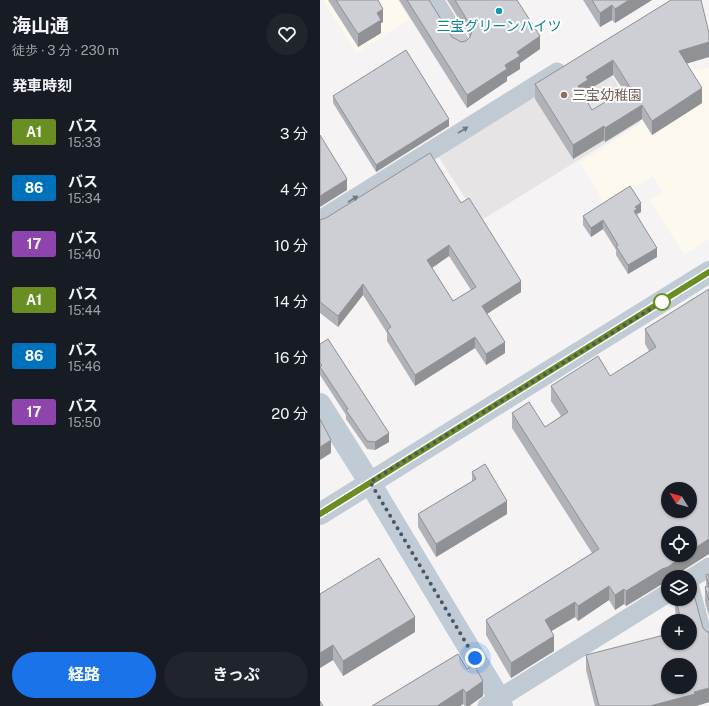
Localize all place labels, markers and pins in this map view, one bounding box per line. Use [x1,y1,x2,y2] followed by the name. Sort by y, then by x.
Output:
[494,6,504,16] marker: 三宝グリーンハイツ
[436,18,562,34] place label: 三宝グリーンハイツ
[572,87,642,103] place label: 三宝幼稚園
[559,90,569,100] marker: 三宝幼稚園
[653,293,671,311] unlabelled marker

